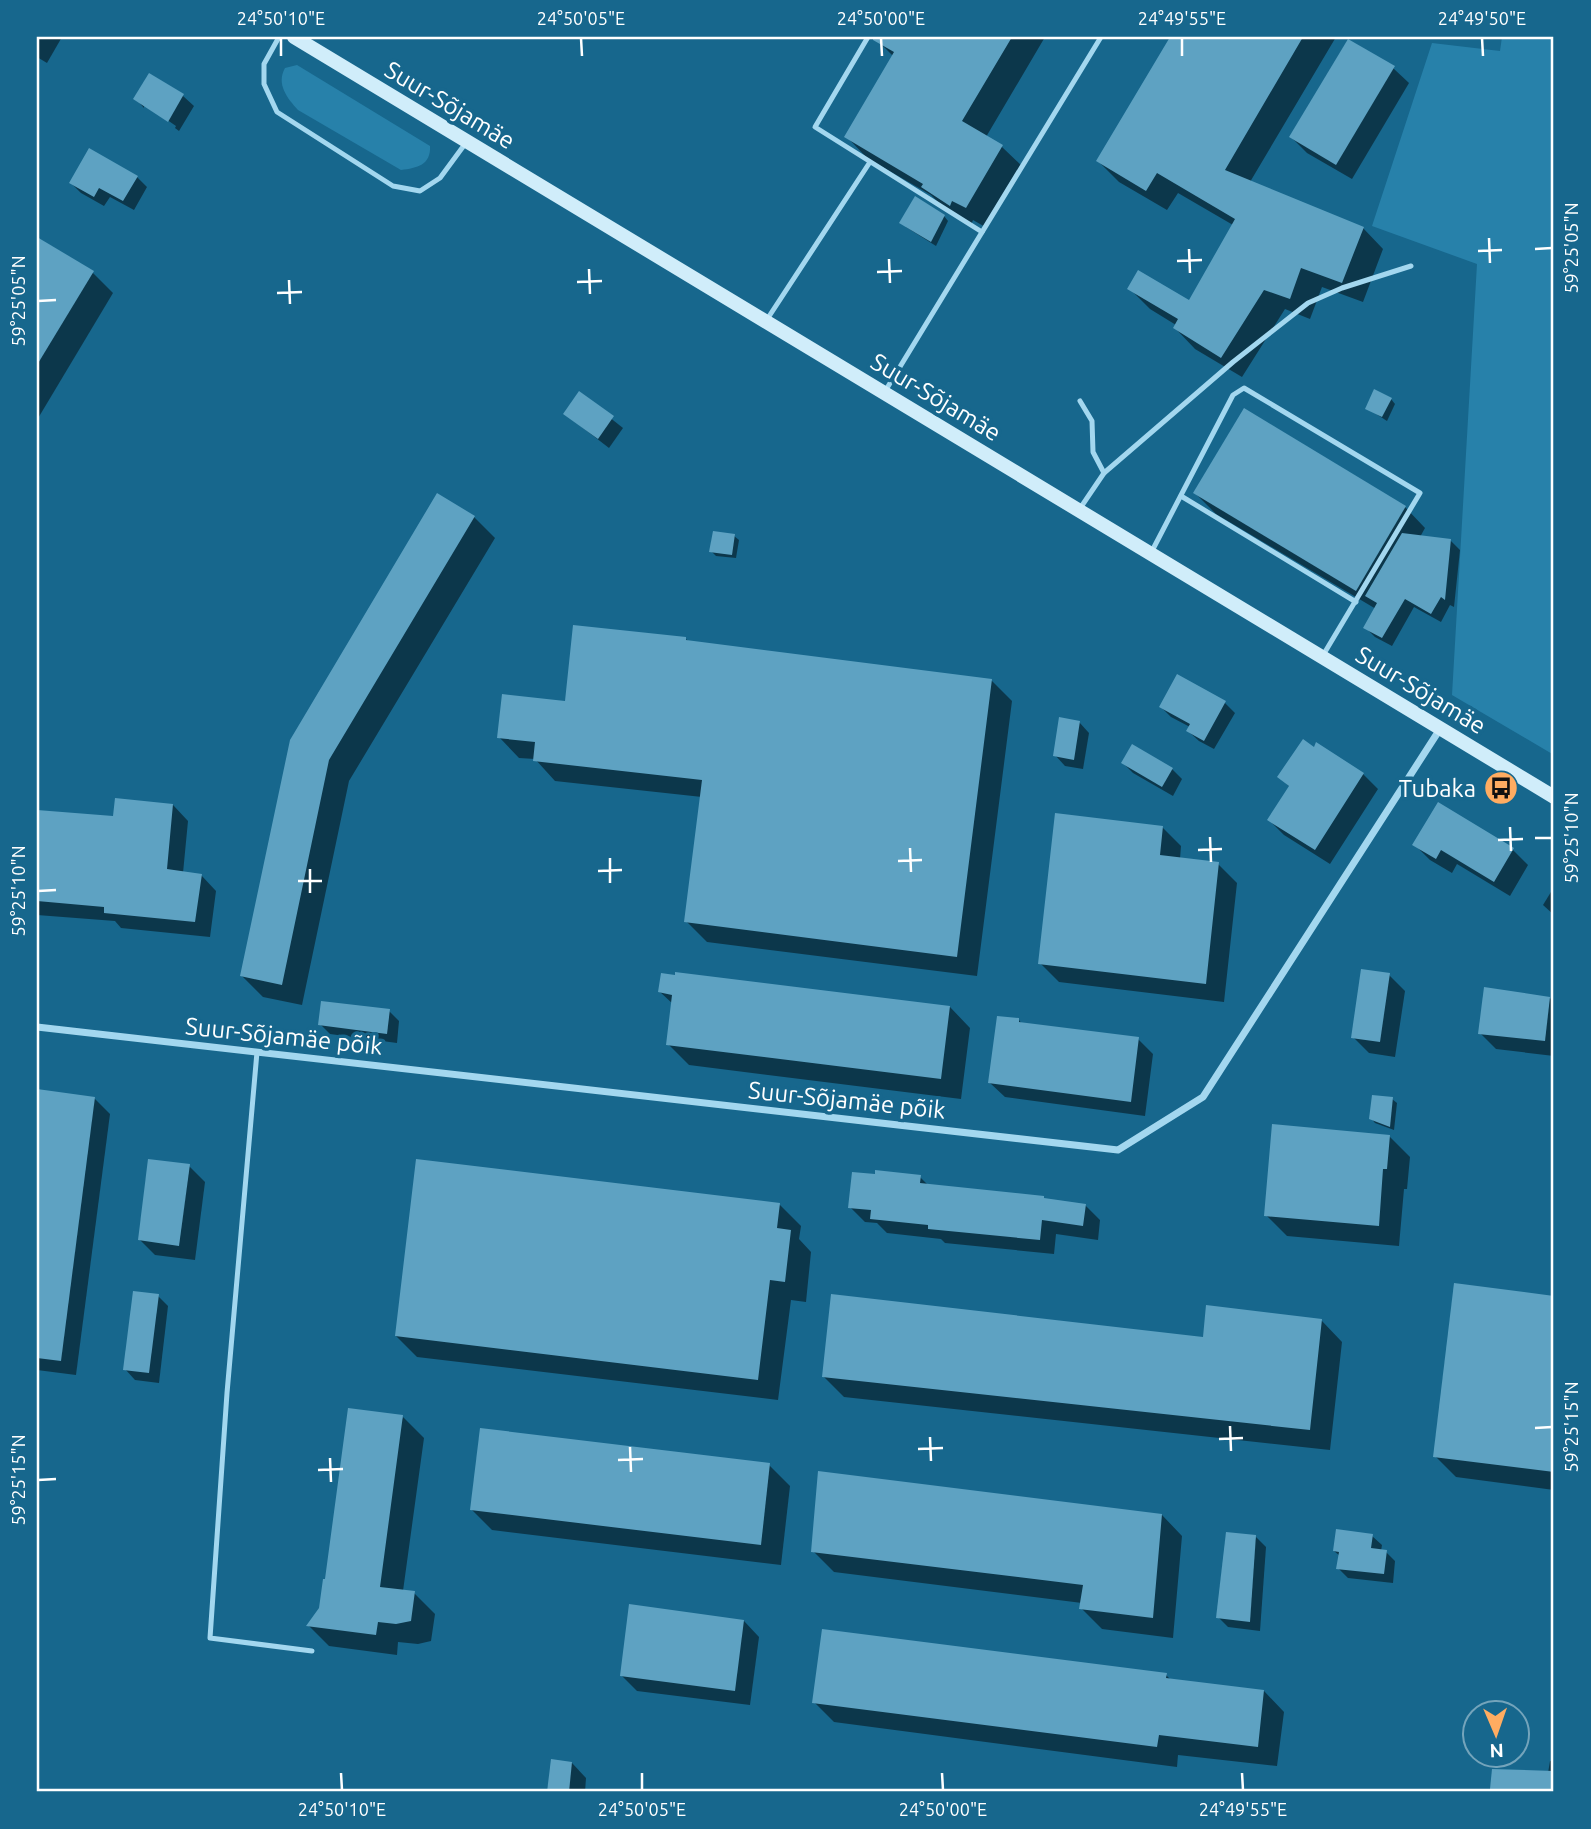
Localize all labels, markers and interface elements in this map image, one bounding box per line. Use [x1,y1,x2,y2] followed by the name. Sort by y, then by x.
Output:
[237,8,325,28] text: 24°50'10"E
[537,8,625,28] text: 24°50'05"E
[837,8,925,28] text: 24°50'00"E
[1138,8,1226,28] text: 24°49'55"E
[1438,8,1526,28] text: 24°49'50"E
[380,56,520,154] street label: Suur-Sõjamäe
[1561,202,1581,294] text: 59°25'05"N
[8,255,28,347] text: 59°25'05"N
[866,348,1006,446] street label: Suur-Sõjamäe
[1351,641,1491,739] street label: Suur-Sõjamäe
[1482,769,1520,807] bus stop icon: Tubaka
[1399,775,1476,802] place label: Tubaka
[1561,792,1581,884] text: 59°25'10"N
[8,845,28,937] text: 59°25'10"N
[184,1012,384,1060] street label: Suur-Sõjamäe põik
[747,1076,947,1124] street label: Suur-Sõjamäe põik
[1561,1381,1581,1473] text: 59°25'15"N
[8,1434,28,1526] text: 59°25'15"N
[1462,1700,1532,1770] north arrow
[1489,1740,1504,1762] text: N
[298,1799,386,1819] text: 24°50'10"E
[598,1799,686,1819] text: 24°50'05"E
[899,1799,987,1819] text: 24°50'00"E
[1199,1799,1287,1819] text: 24°49'55"E

